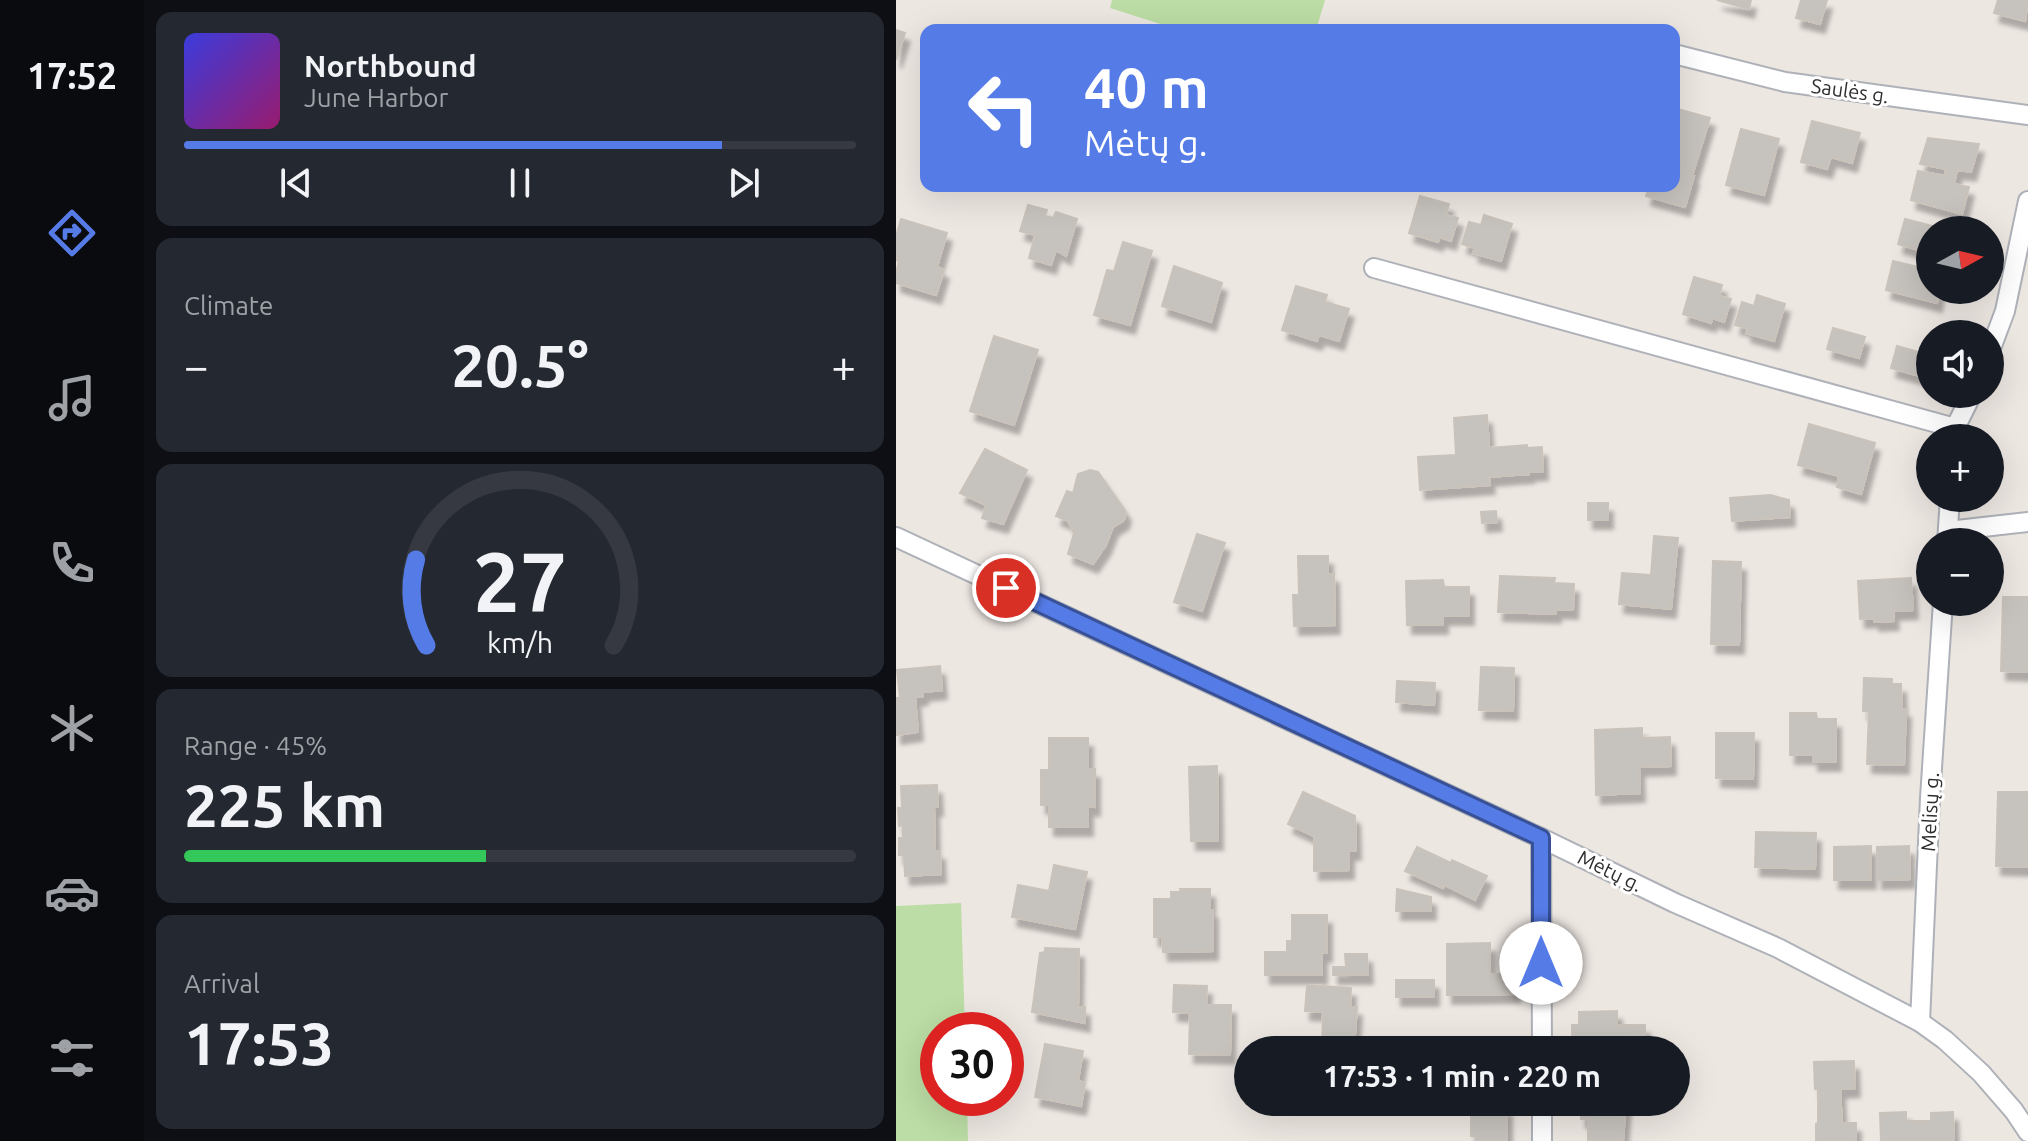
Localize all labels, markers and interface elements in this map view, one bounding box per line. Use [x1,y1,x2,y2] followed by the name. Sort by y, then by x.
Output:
[304,49,476,83] text: Northbound
[27,55,117,96] text: 17:52
[952,56,1056,160] icon: left
[1084,56,1209,119] text: 40 m
[1810,74,1890,107] street label: Saulės g.
[304,83,448,112] text: June Harbor
[1084,122,1208,163] text: Mėtų g.
[274,161,318,205] icon: previous
[498,161,542,205] icon: pause
[722,161,766,205] icon: next
[44,205,100,261] icon: directions
[1916,216,2004,304] north arrow
[1916,216,2004,616] map controls
[184,291,273,320] text: Climate
[1916,320,2004,408] button: sound
[451,331,589,398] text: 20.5°
[184,341,209,390] text: −
[831,341,856,390] text: +
[44,370,100,426] icon: music
[1916,424,2004,512] button: +
[1916,528,2004,616] button: −
[473,534,567,628] text: 27
[44,535,100,591] icon: phone
[972,554,1040,622] pin
[984,566,1028,610] icon: arrive
[487,627,553,659] text: km/h
[44,700,100,756] icon: climate
[184,731,327,760] text: Range · 45%
[184,771,385,838] text: 225 km
[1916,772,1943,852] street label: Melisų g.
[1574,845,1646,896] street label: Mėtų g.
[44,865,100,921] icon: car
[1499,921,1583,1005] position arrow
[184,969,260,998] text: Arrival
[184,1009,334,1076] text: 17:53
[920,1012,1024,1116] speed limit sign: 30
[44,1030,100,1086] icon: filters
[1323,1059,1601,1093] text: 17:53 · 1 min · 220 m

